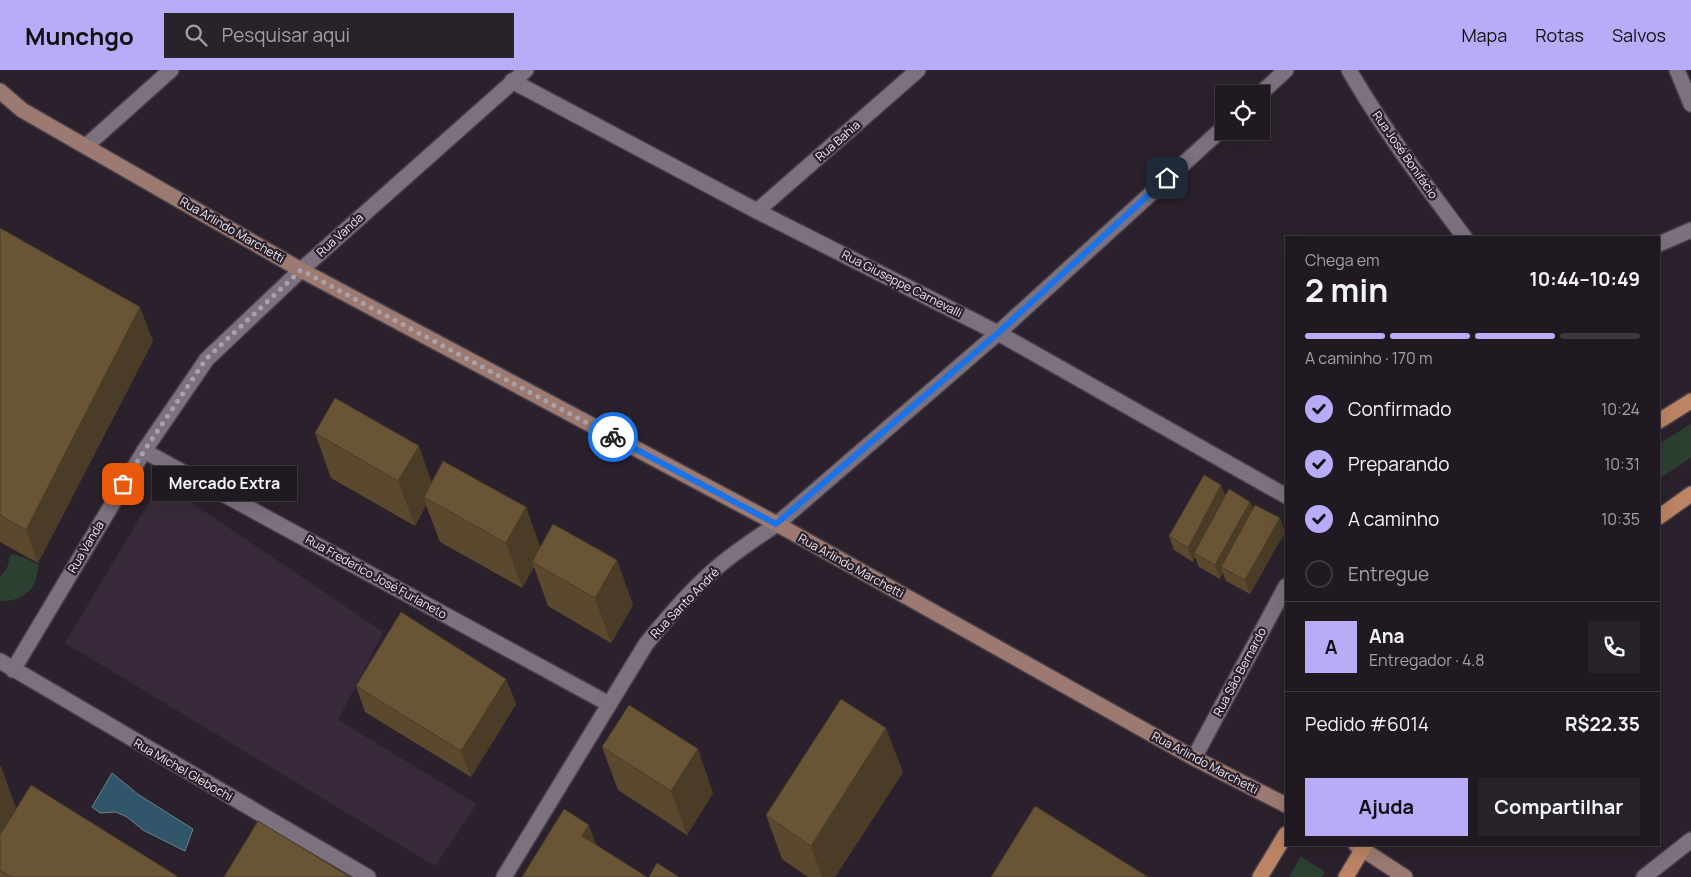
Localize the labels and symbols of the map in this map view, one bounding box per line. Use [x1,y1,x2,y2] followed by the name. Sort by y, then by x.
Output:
[1369,107,1442,202] street label: Rua José Bonifácio
[812,116,864,165] street label: Rua Bahia
[1146,157,1188,199] pin
[177,193,288,267] street label: Rua Arlindo Marchetti
[312,209,367,260] street label: Rua Vanda
[839,246,965,321] street label: Rua Giuseppe Carnevalli
[588,412,638,462] courier
[102,463,144,505] pin
[153,466,298,502] callout: Mercado Extra
[63,518,108,576] street label: Rua Vanda
[795,529,907,602] street label: Rua Arlindo Marchetti
[302,531,450,623] street label: Rua Frederico José Furlaneto
[647,564,723,642] street label: Rua Santo André
[1209,624,1270,719] street label: Rua São Bernardo
[1149,727,1262,798] street label: Rua Arlindo Marchetti
[131,734,236,805] street label: Rua Michel Glebochi

